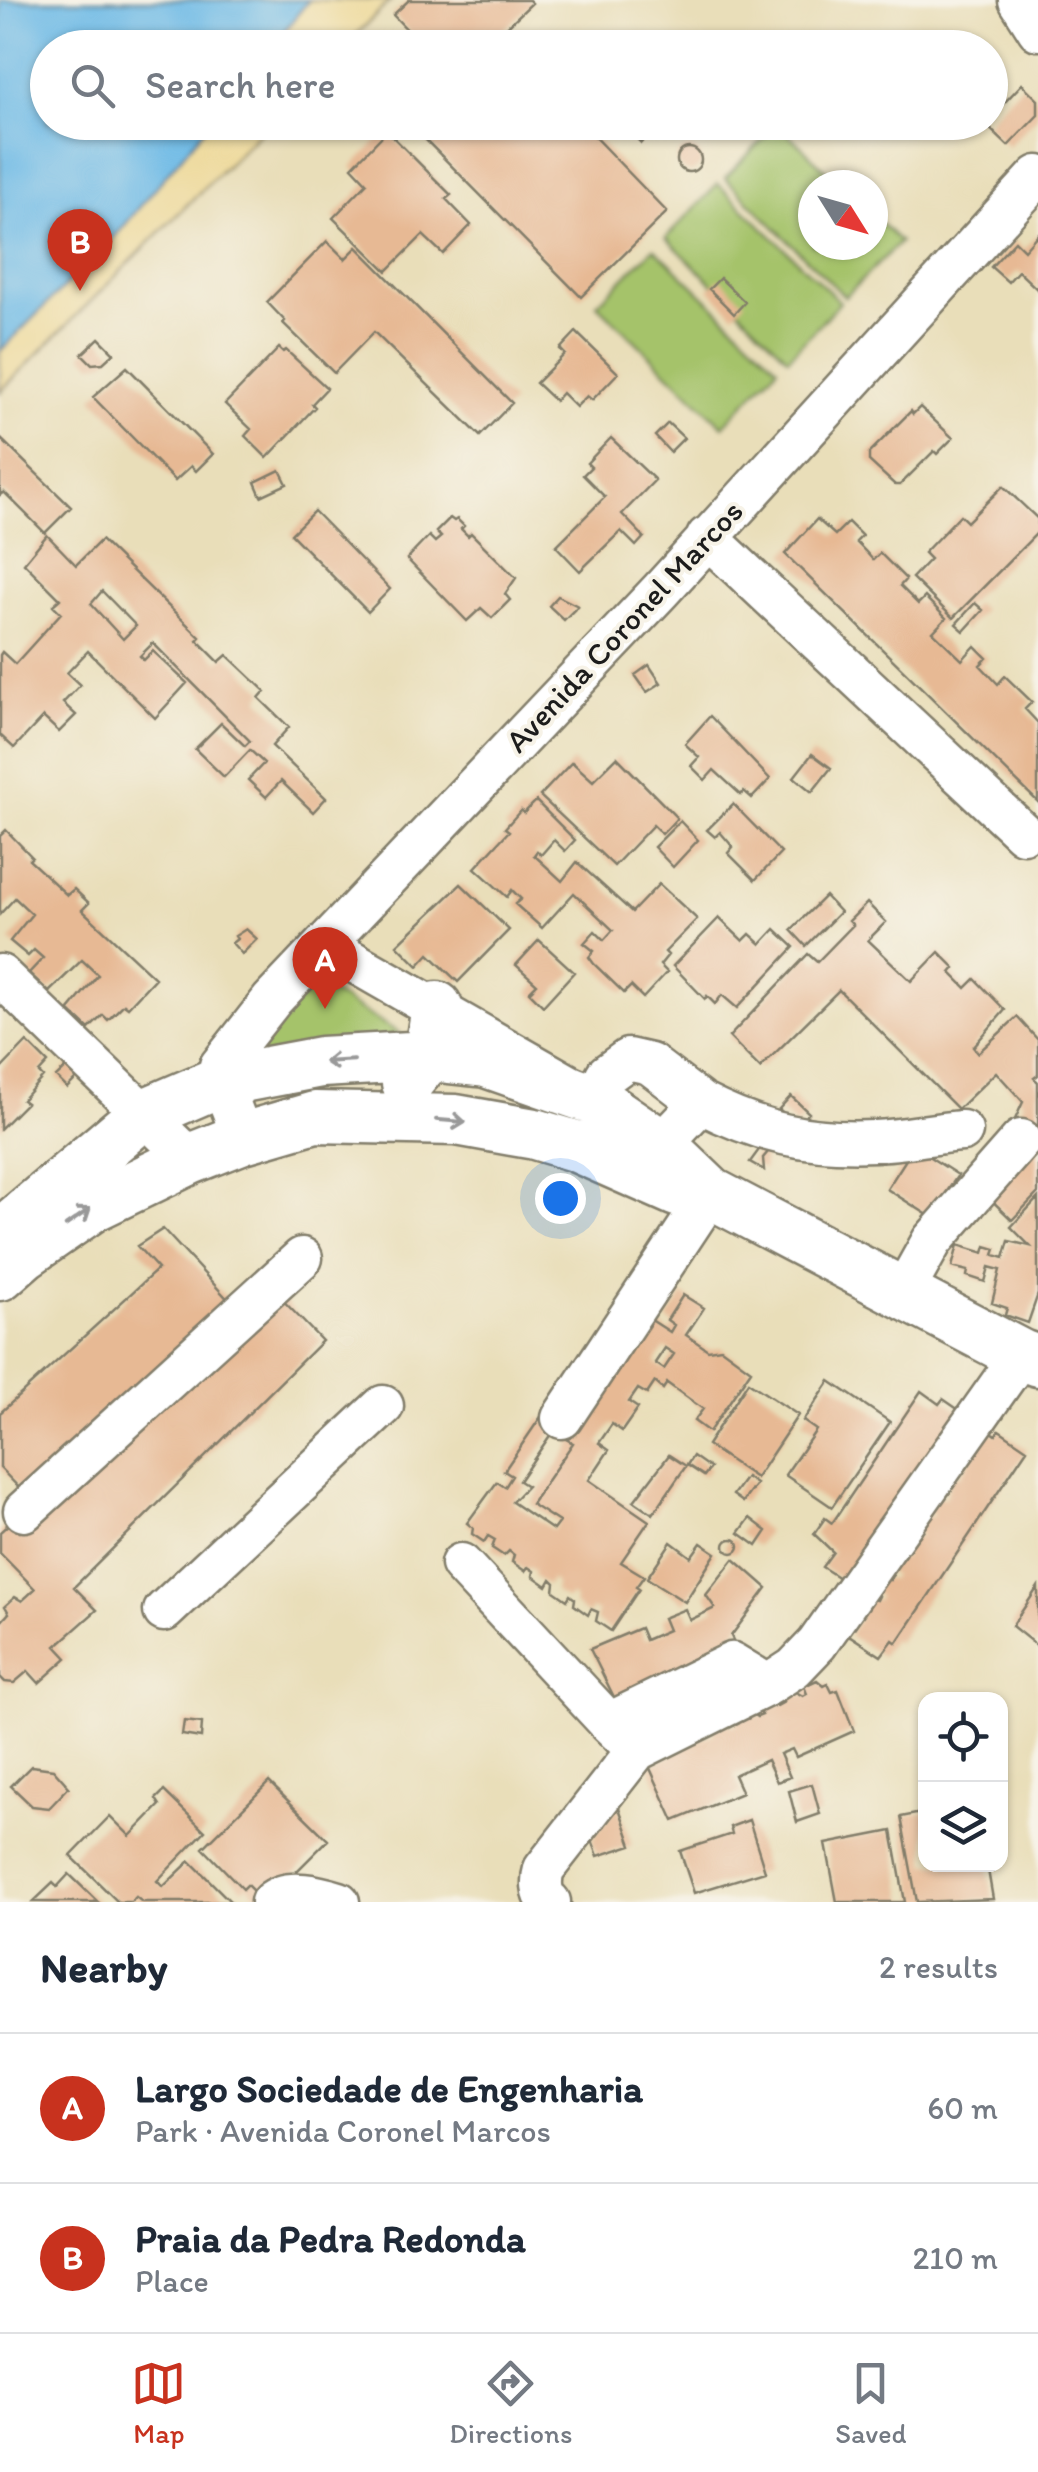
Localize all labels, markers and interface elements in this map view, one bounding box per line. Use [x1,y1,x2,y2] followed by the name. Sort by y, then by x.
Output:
[30,30,1008,140] search box
[65,58,120,113] icon: search
[145,62,336,108] text: Search here
[798,170,888,260] north arrow
[48,208,112,291] pin: B
[497,492,751,760] street label: Avenida Coronel Marcos
[292,926,358,1009] pin: A
[323,1052,355,1071] one-way arrow
[435,1111,467,1130] one-way arrow
[535,1173,586,1224] your location
[63,1207,91,1228] one-way arrow
[918,1692,1008,1872] map controls
[918,1692,1008,1782] button: locate
[918,1782,1008,1872] button: layers
[40,1942,167,1993] text: Nearby
[879,1948,998,1986] text: 2 results
[135,2066,643,2112] text: Largo Sociedade de Engenharia
[62,2089,83,2127] text: A
[927,2089,998,2127] text: 60 m
[135,2112,551,2150] text: Park · Avenida Coronel Marcos
[135,2216,526,2262] text: Praia da Pedra Redonda
[62,2239,83,2277] text: B
[912,2239,998,2277] text: 210 m
[135,2262,209,2300] text: Place
[131,2356,186,2450] tab: Map
[449,2356,572,2450] tab: Directions
[835,2356,907,2450] tab: Saved

